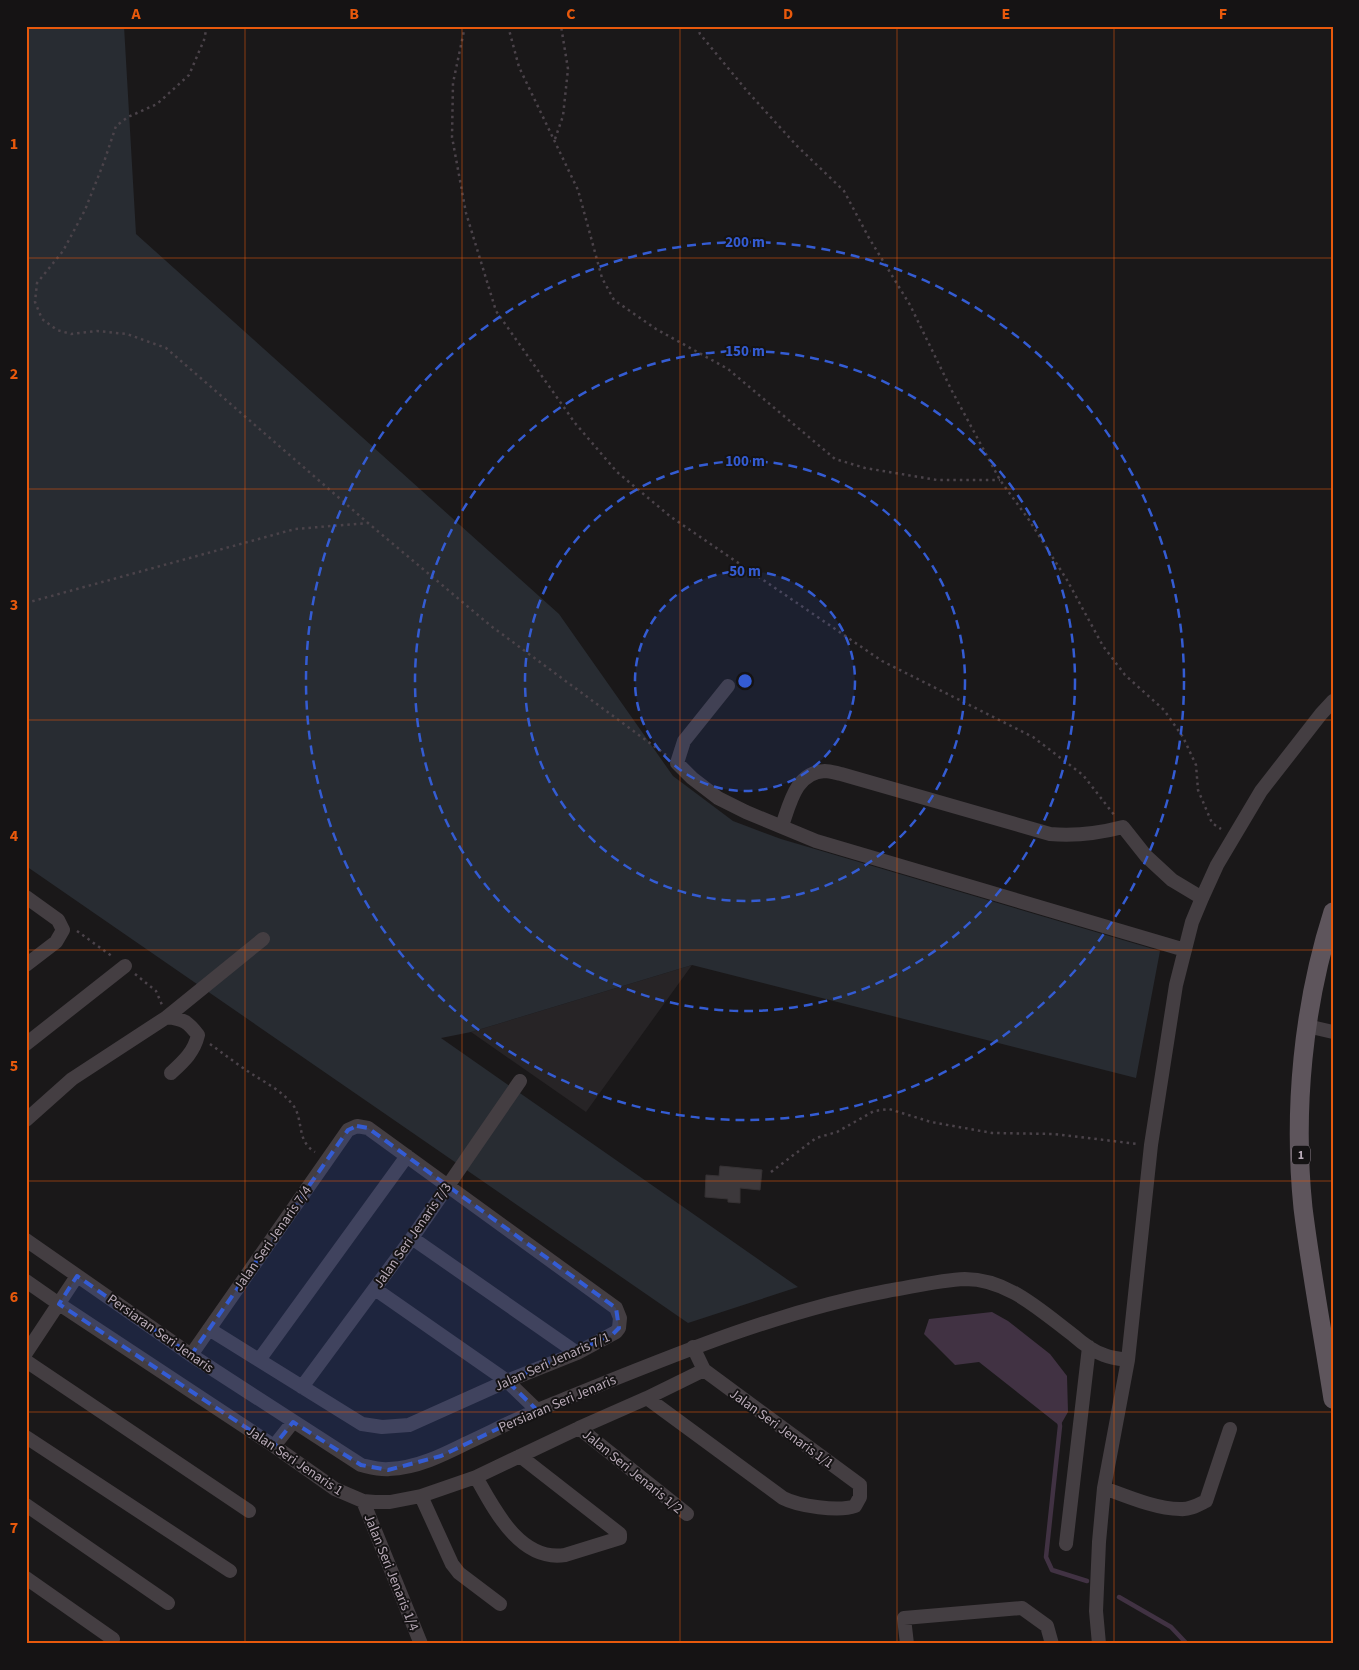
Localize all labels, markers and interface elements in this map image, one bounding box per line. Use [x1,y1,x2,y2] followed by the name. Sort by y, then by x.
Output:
[130,3,141,25] text: A
[349,3,359,25] text: B
[566,3,576,25] text: C
[783,3,793,25] text: D
[1002,3,1010,25] text: E
[1219,3,1227,25] text: F
[10,133,18,155] text: 1
[725,232,765,253] text: 200 m
[725,341,765,362] text: 150 m
[10,363,18,385] text: 2
[725,451,765,472] text: 100 m
[729,561,761,582] text: 50 m
[10,594,18,616] text: 3
[736,672,754,690] centre of rings
[10,825,19,847] text: 4
[10,1055,18,1077] text: 5
[1292,1146,1310,1164] road number: 1
[369,1179,457,1292] street label: Jalan Seri Jenaris 7/3
[229,1182,317,1295] street label: Jalan Seri Jenaris 7/4
[10,1286,18,1308] text: 6
[103,1290,218,1378] street label: Persiaran Seri Jenaris
[491,1327,613,1396] street label: Jalan Seri Jenaris 7/1
[496,1370,619,1438] street label: Persiaran Seri Jenaris
[725,1384,838,1474] street label: Jalan Seri Jenaris 1/1
[242,1421,347,1501] street label: Jalan Seri Jenaris 1
[578,1425,687,1519] street label: Jalan Seri Jenaris 1/2
[358,1511,424,1634] street label: Jalan Seri Jenaris 1/4
[10,1517,18,1539] text: 7

